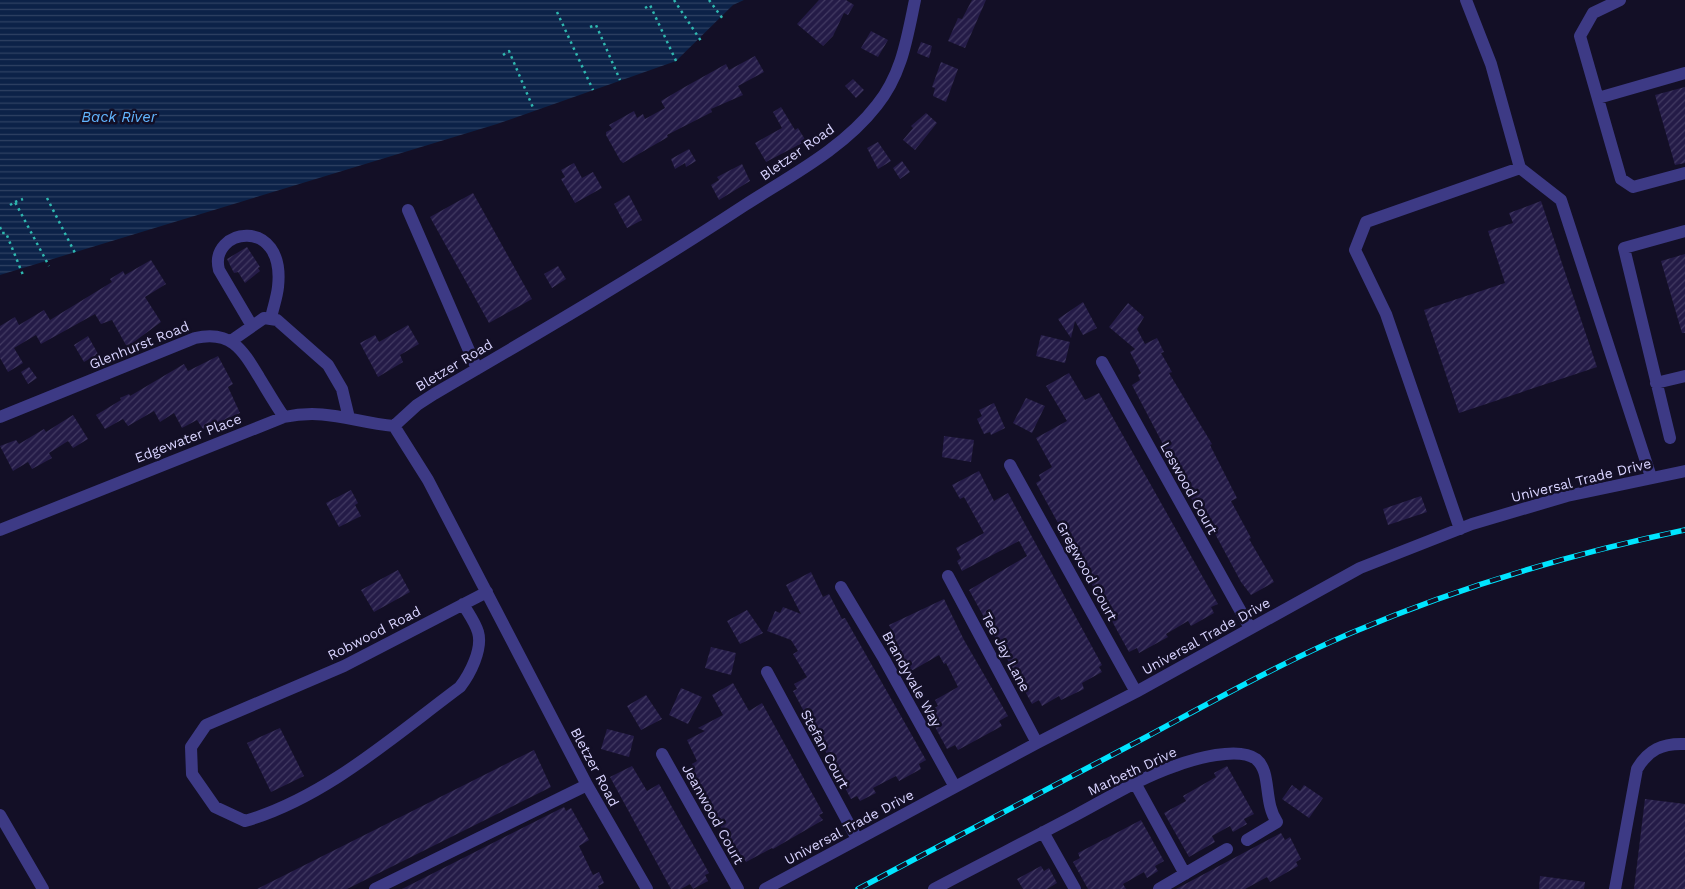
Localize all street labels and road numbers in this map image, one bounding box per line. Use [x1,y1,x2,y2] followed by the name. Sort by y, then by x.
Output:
[757,121,837,183] street label: Bletzer Road
[87,318,191,372] street label: Glenhurst Road
[413,336,495,394] street label: Bletzer Road
[132,410,244,466] street label: Edgewater Place
[1157,439,1221,537] street label: Leswood Court
[1509,455,1653,505] street label: Universal Trade Drive
[1053,519,1121,623] street label: Gregwood Court
[1139,594,1273,678] street label: Universal Trade Drive
[325,603,423,663] street label: Robwood Road
[978,610,1034,694] street label: Tee Jay Lane
[879,628,945,730] street label: Brandyvale Way
[797,707,853,791] street label: Stefan Court
[568,725,622,809] street label: Bletzer Road
[1085,743,1179,799] street label: Marbeth Drive
[679,761,747,867] street label: Jeanwood Court
[782,786,916,868] street label: Universal Trade Drive

